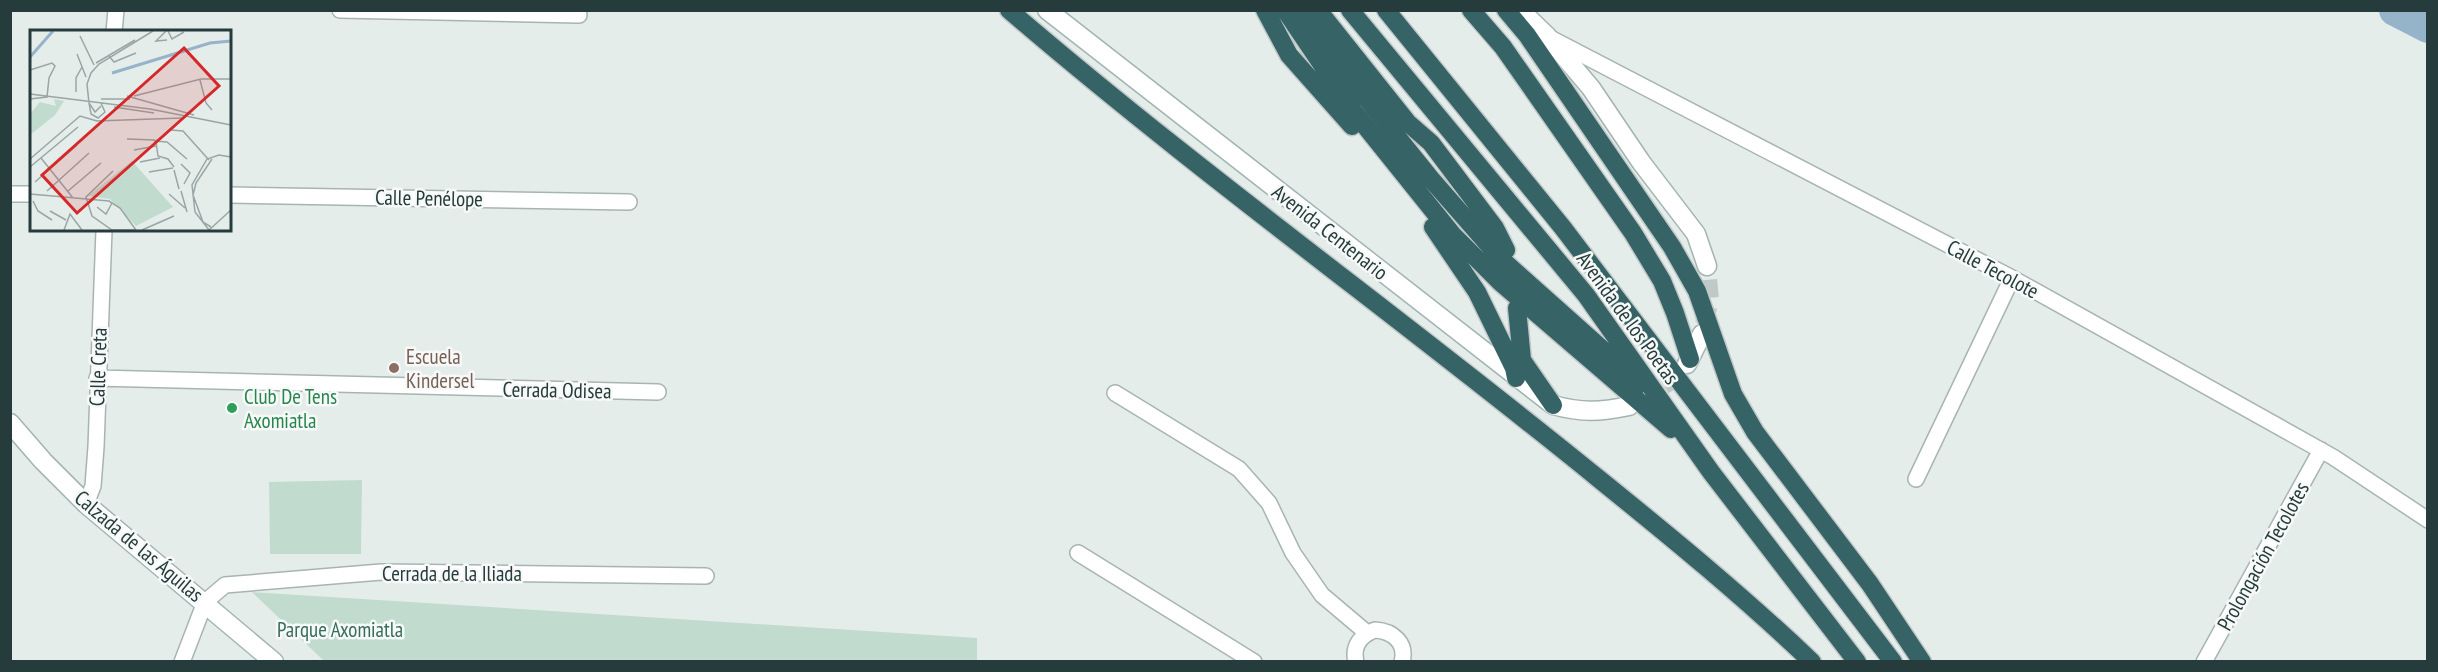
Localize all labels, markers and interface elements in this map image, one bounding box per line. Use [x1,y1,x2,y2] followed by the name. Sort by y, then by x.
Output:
[30,30,231,231] inset map
[1267,178,1393,286] street label: Avenida Centenario
[375,184,483,212] street label: Calle Penélope
[1942,234,2044,304] street label: Calle Tecolote
[1571,246,1685,390] street label: Avenida de los Poetas
[83,327,113,407] street label: Calle Creta
[406,343,474,394] place label: Escuela Kindersel
[387,361,401,375] marker: Escuela Kindersel
[502,376,612,404] street label: Cerrada Odisea
[244,383,337,434] place label: Club De Tens Axomiatla
[225,401,239,415] marker: Club De Tens Axomiatla
[2211,477,2315,635] street label: Prolongación Tecolotes
[69,484,209,608] street label: Calzada de las Águilas
[382,560,522,587] street label: Cerrada de la Iliada
[277,616,403,643] park label: Parque Axomiatla

